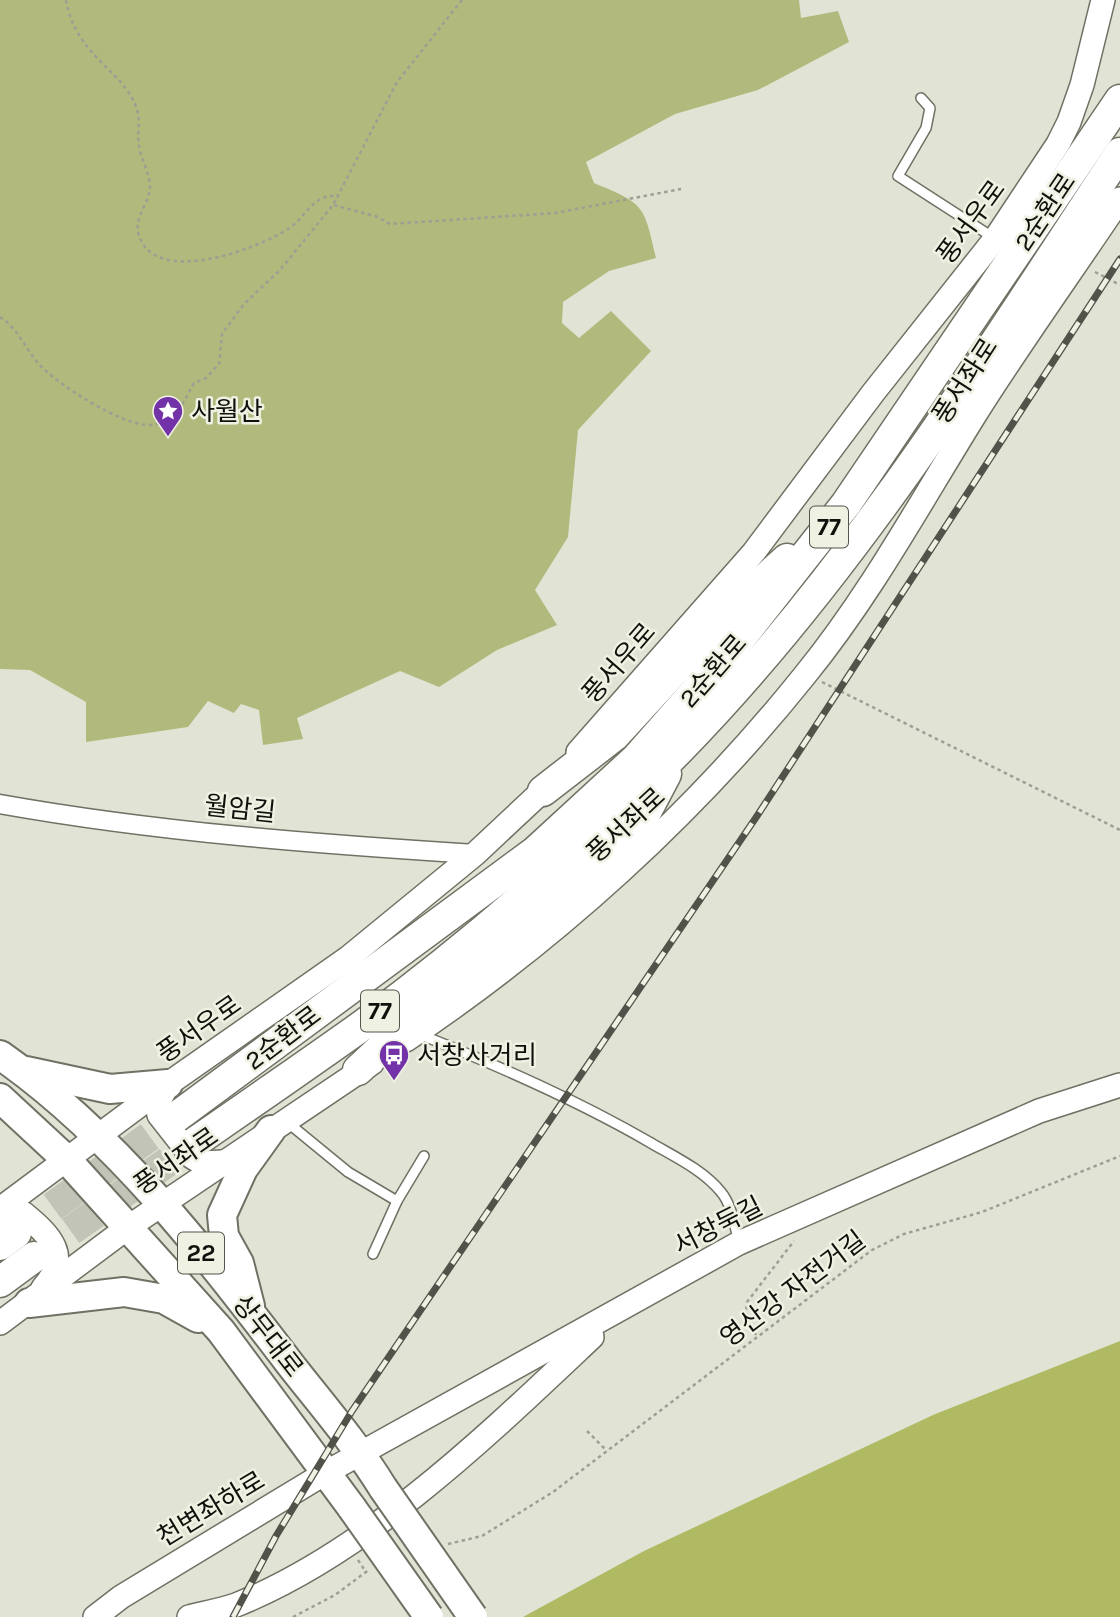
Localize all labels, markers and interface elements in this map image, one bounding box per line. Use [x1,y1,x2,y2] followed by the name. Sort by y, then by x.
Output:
[1008,167,1082,257] street label: 2순환로
[930,174,1012,270] street label: 풍서우로
[926,332,1004,430] street label: 풍서좌로
[151,394,185,438] place icon: 사월산
[191,396,263,427] place label: 사월산
[810,506,848,548] road number: 77
[576,617,662,709] street label: 풍서우로
[673,628,753,714] street label: 2순환로
[580,781,672,869] street label: 풍서좌로
[203,790,277,828] street label: 월암길
[151,989,247,1069] street label: 풍서우로
[361,990,399,1031] road number: 77
[239,999,327,1077] street label: 2순환로
[377,1038,411,1082] bus stop icon: 서창사거리
[417,1040,537,1071] place label: 서창사거리
[128,1121,224,1201] street label: 풍서좌로
[668,1190,768,1262] street label: 서창둑길
[714,1224,872,1354] street label: 영산강 자전거길
[178,1232,224,1274] road number: 22
[226,1289,310,1383] street label: 상무대로
[152,1465,270,1553] street label: 천변좌하로

